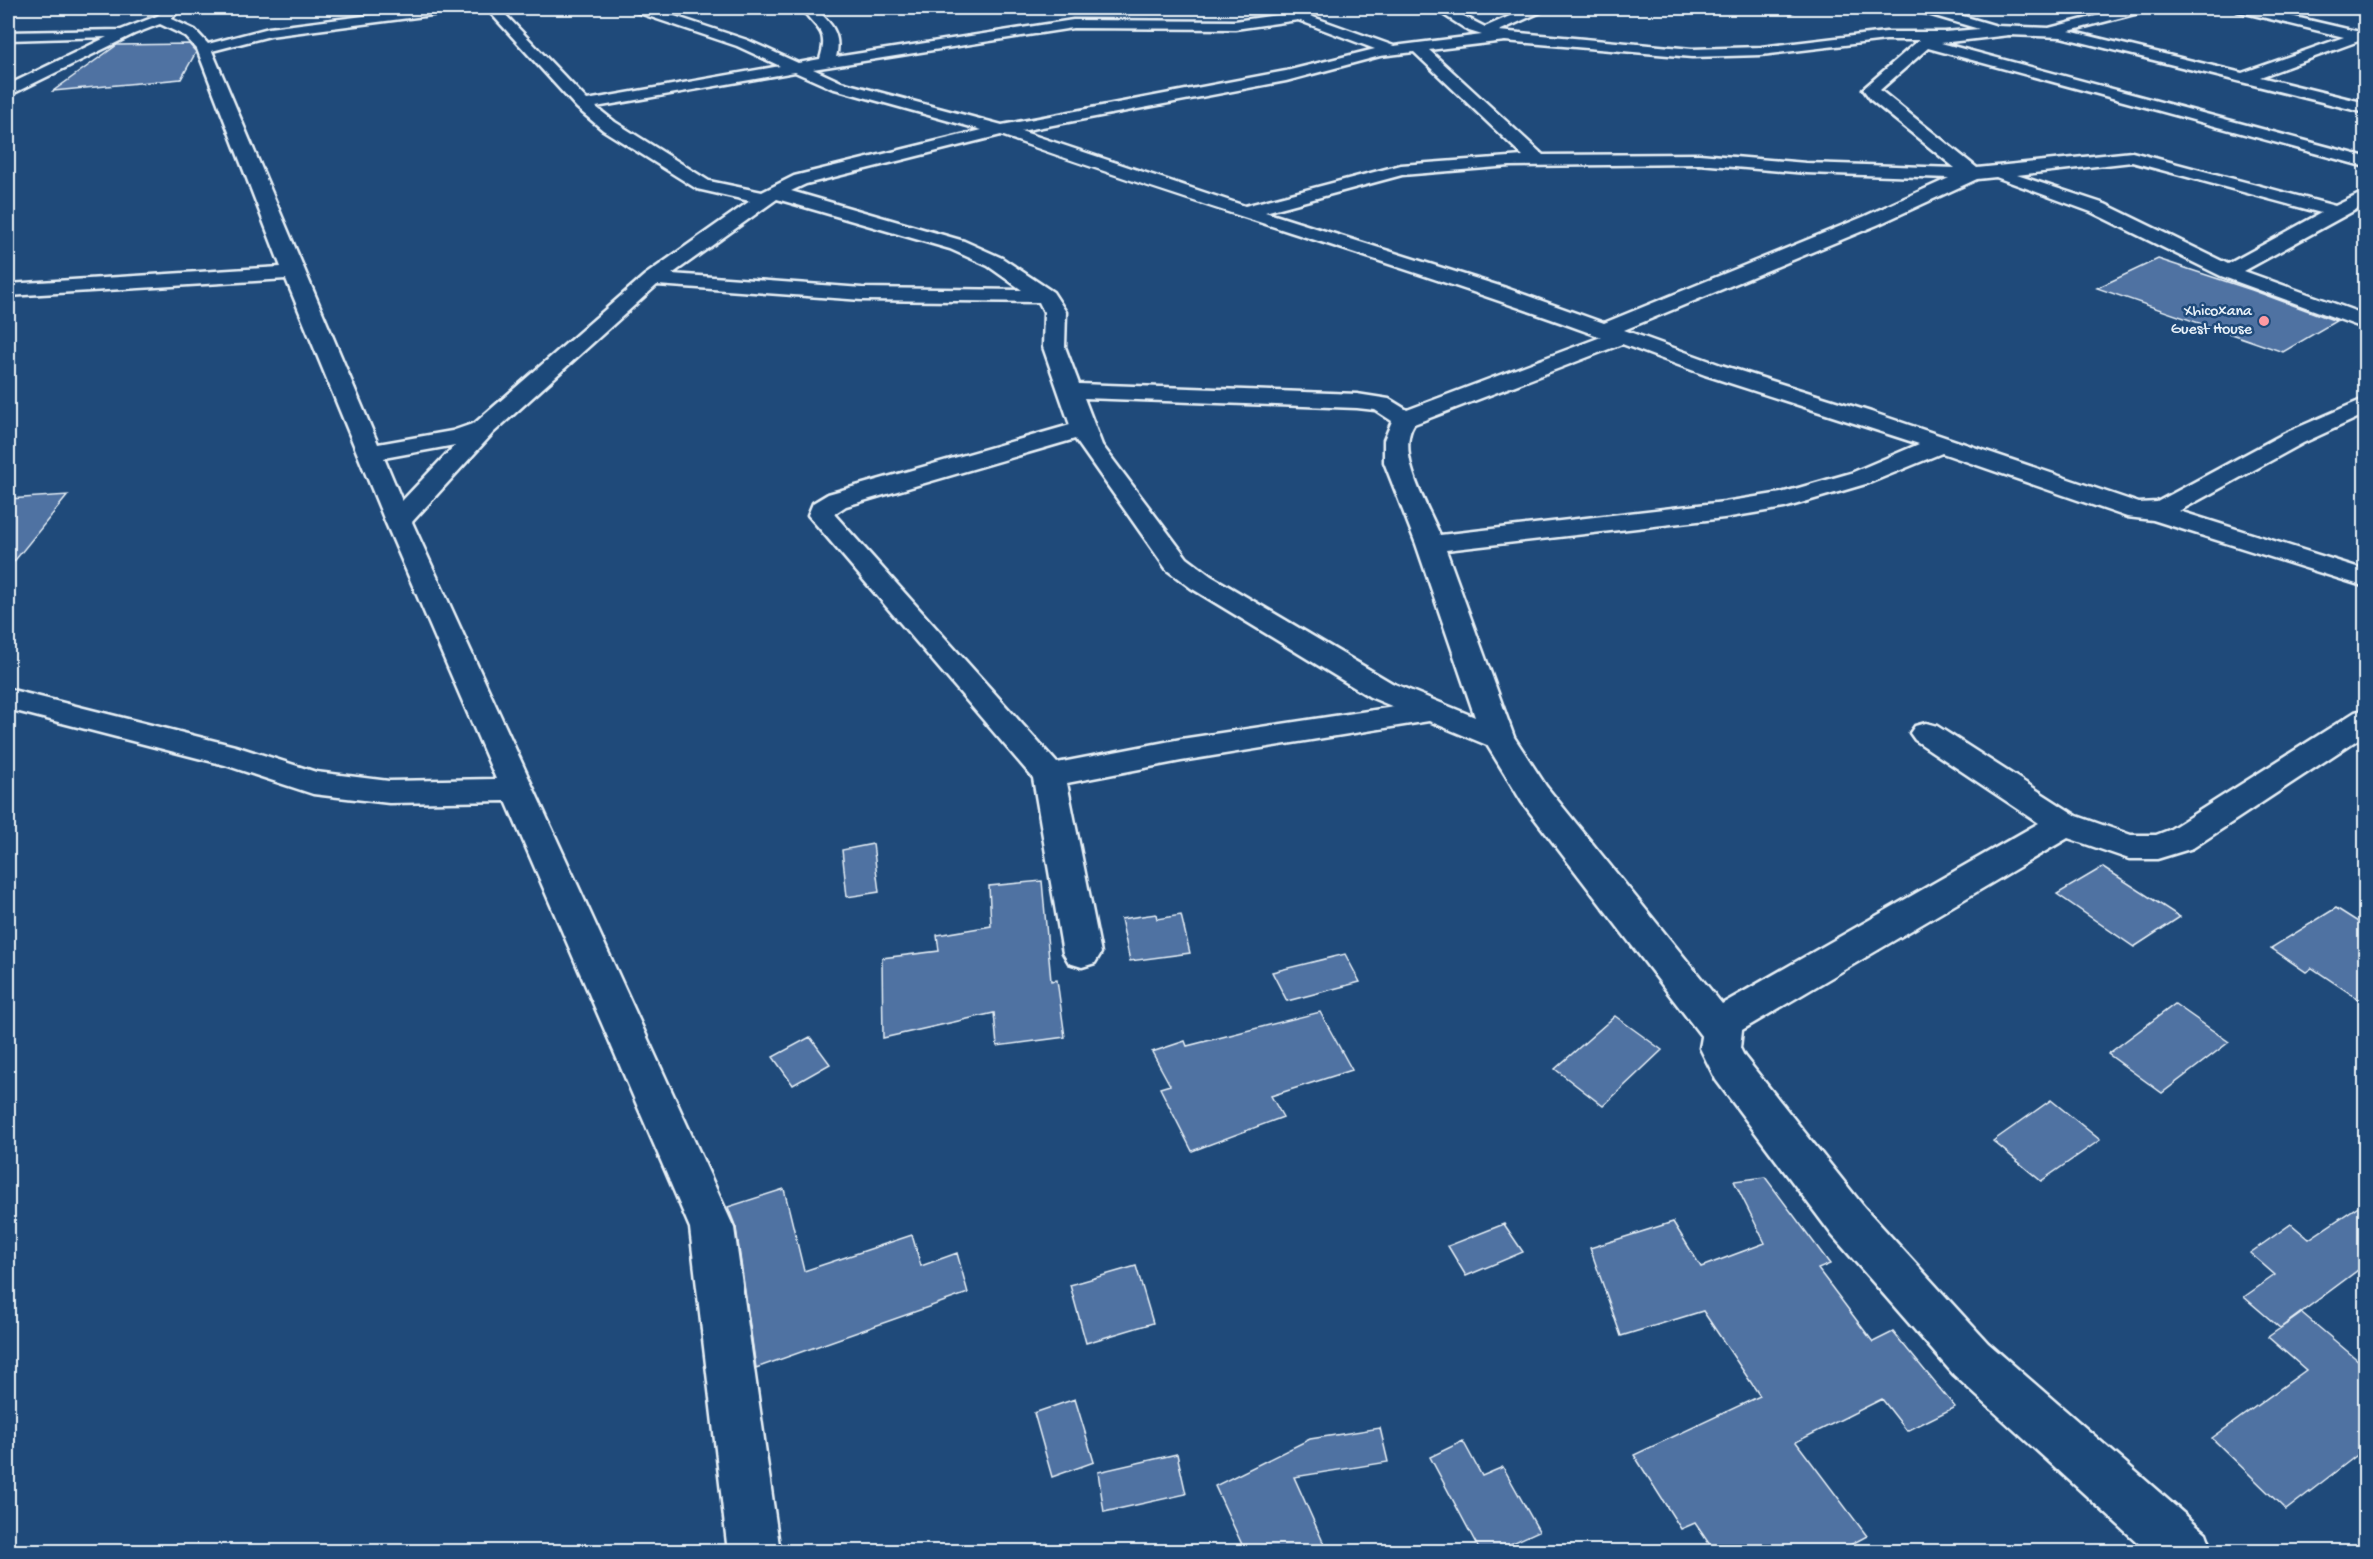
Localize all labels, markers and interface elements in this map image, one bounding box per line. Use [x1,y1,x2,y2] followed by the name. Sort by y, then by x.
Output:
[2171,303,2253,340] place label: Xhicoxana Guest House
[2257,314,2271,328] marker: Xhicoxana Guest House

